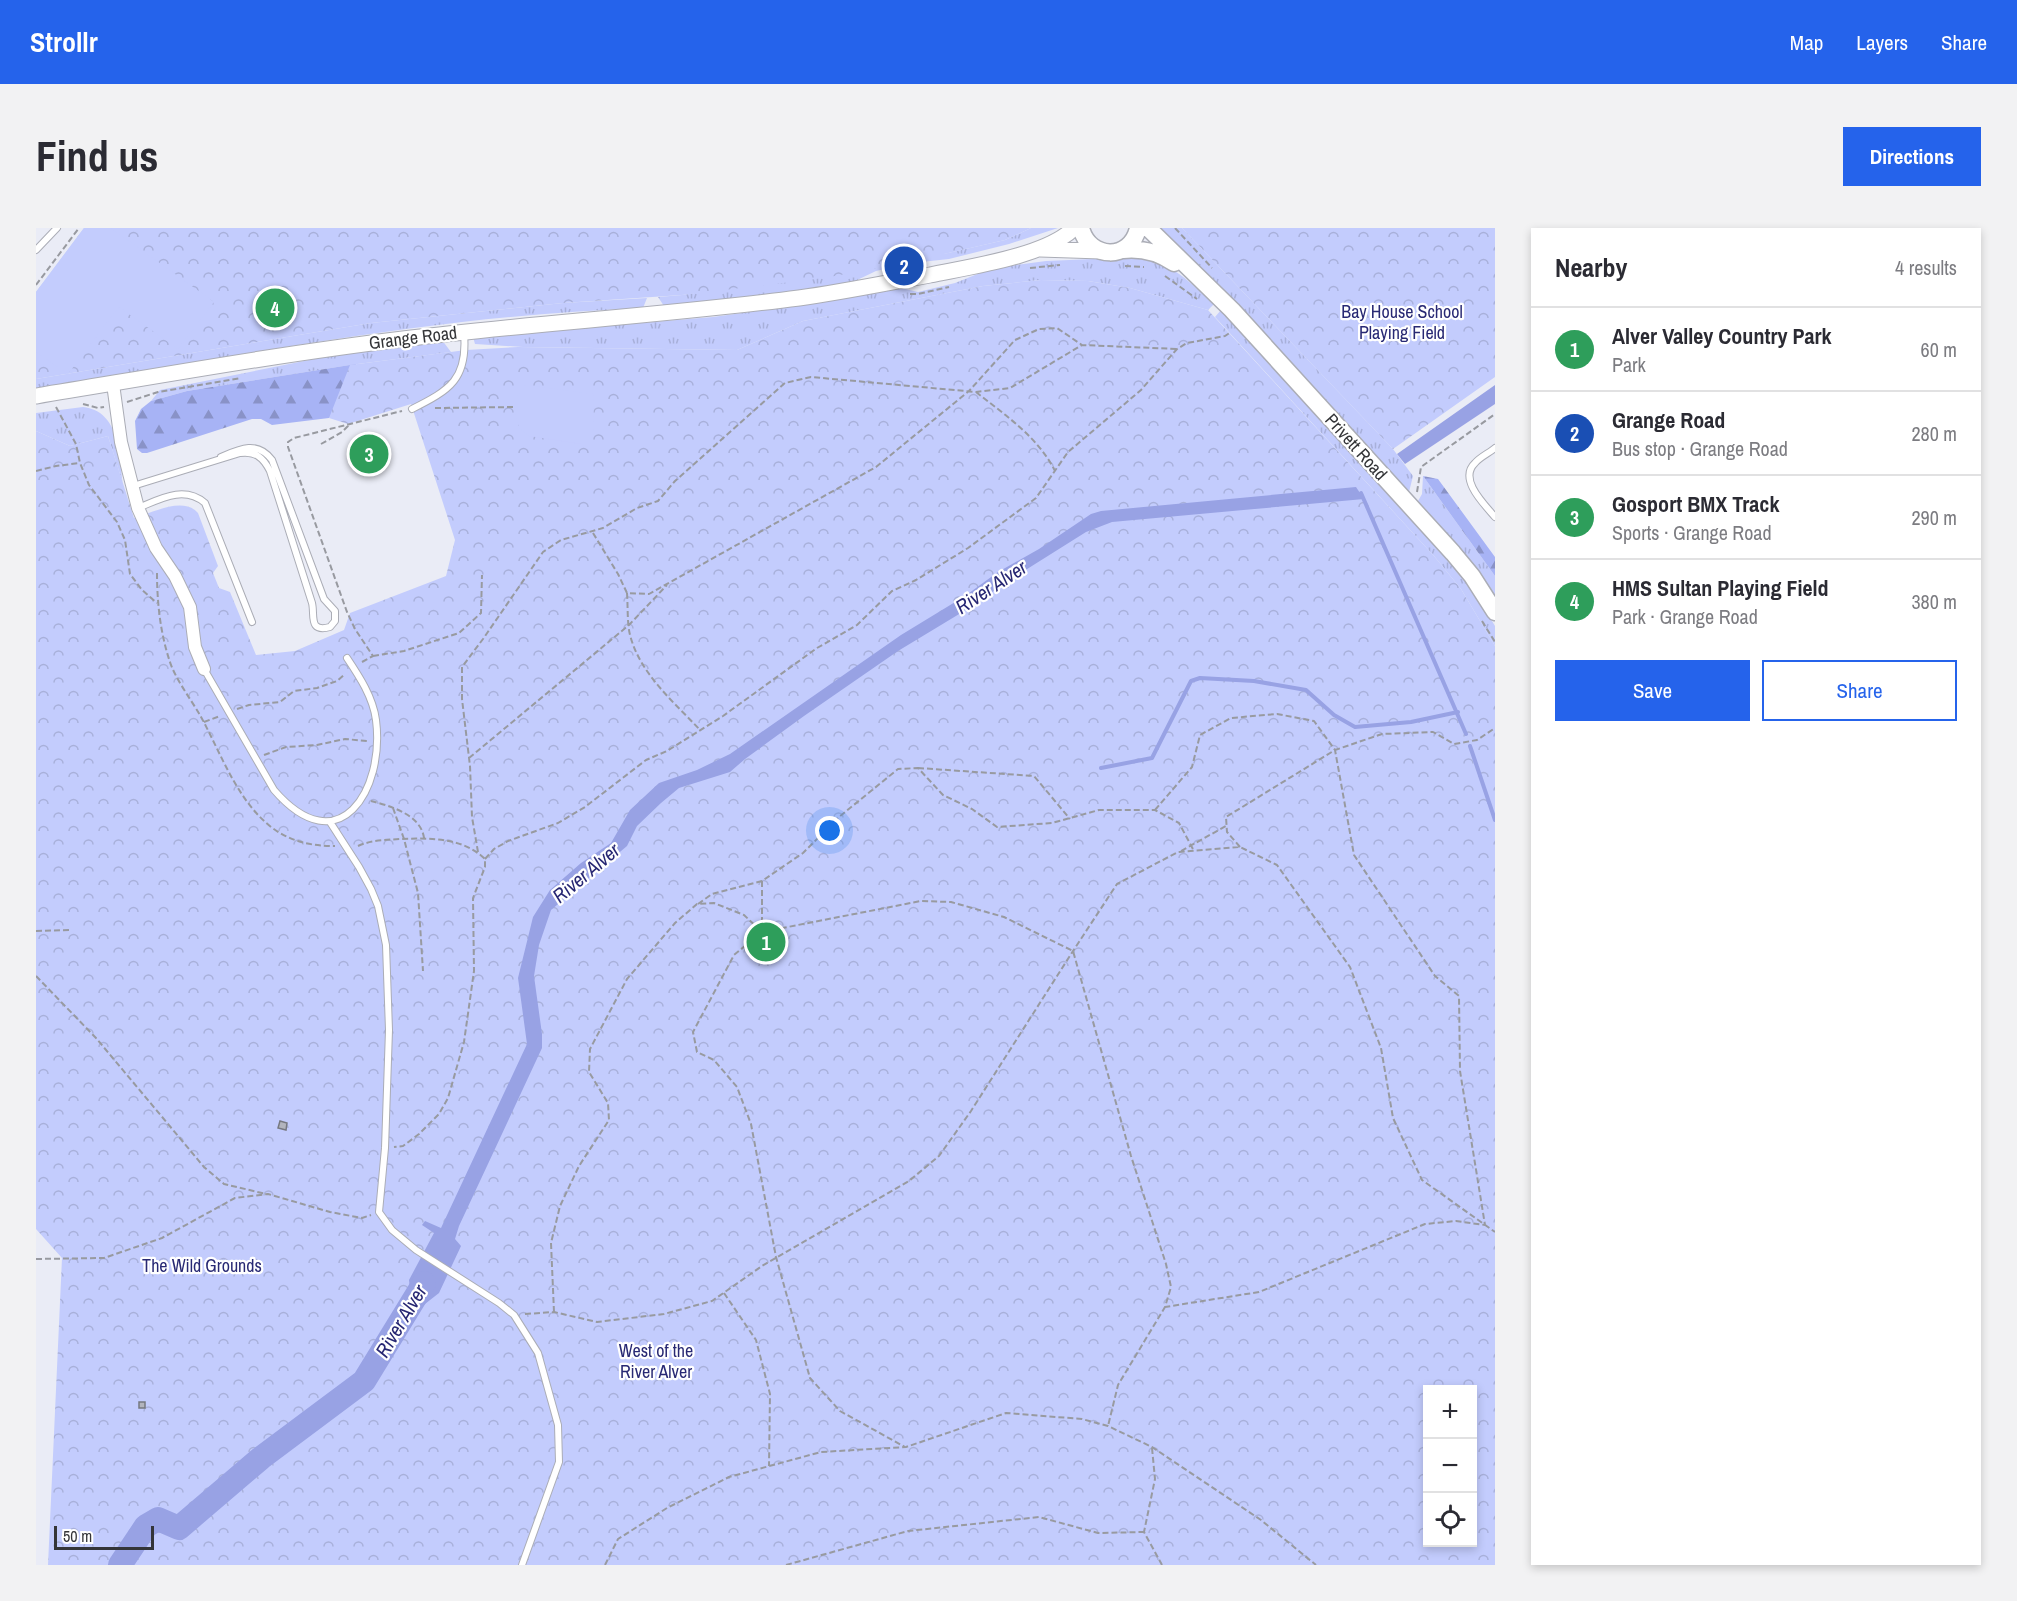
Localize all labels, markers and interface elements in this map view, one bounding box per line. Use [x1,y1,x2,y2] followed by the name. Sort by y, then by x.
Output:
[30,23,98,61] text: Strollr
[1790,28,1823,57] text: Map
[1856,28,1908,57] text: Layers
[1941,28,1987,57] text: Share
[1843,127,1981,186] button: Directions
[36,128,158,184] text: Find us
[884,243,924,288] pin: 2
[1555,250,1627,285] text: Nearby
[1895,254,1957,281] text: 4 results
[256,286,294,331] pin: 4
[1341,299,1463,345] park label: Bay House School Playing Field
[367,320,458,355] street label: Grange Road
[1612,321,1832,351] text: Alver Valley Country Park
[1570,336,1579,363] text: 1
[1921,336,1957,363] text: 60 m
[1612,351,1646,378] text: Park
[1612,405,1725,435] text: Grange Road
[1320,408,1393,486] street label: Privett Road
[1570,420,1579,447] text: 2
[1911,420,1957,447] text: 280 m
[350,432,388,476] pin: 3
[1612,435,1788,462] text: Bus stop · Grange Road
[1612,489,1779,519] text: Gosport BMX Track
[1570,504,1579,531] text: 3
[1911,504,1957,531] text: 290 m
[1612,519,1772,546] text: Sports · Grange Road
[950,553,1032,620] water label: River Alver
[1612,573,1829,603] text: HMS Sultan Playing Field
[1570,588,1579,615] text: 4
[1911,588,1957,615] text: 380 m
[1612,603,1758,630] text: Park · Grange Road
[1555,660,1750,721] button: Save
[1762,660,1957,721] button: Share
[815,816,844,845] your location
[546,836,625,909] water label: River Alver
[746,920,786,964] pin: 1
[142,1253,262,1278] park label: The Wild Grounds
[368,1279,433,1362] water label: River Alver
[619,1338,693,1384] park label: West of the River Alver
[1423,1385,1477,1547] map controls
[1423,1385,1477,1439] button: +
[1423,1439,1477,1493] button: −
[1423,1493,1477,1547] button: locate
[54,1523,154,1550] scale bar
[63,1525,92,1547] text: 50 m

